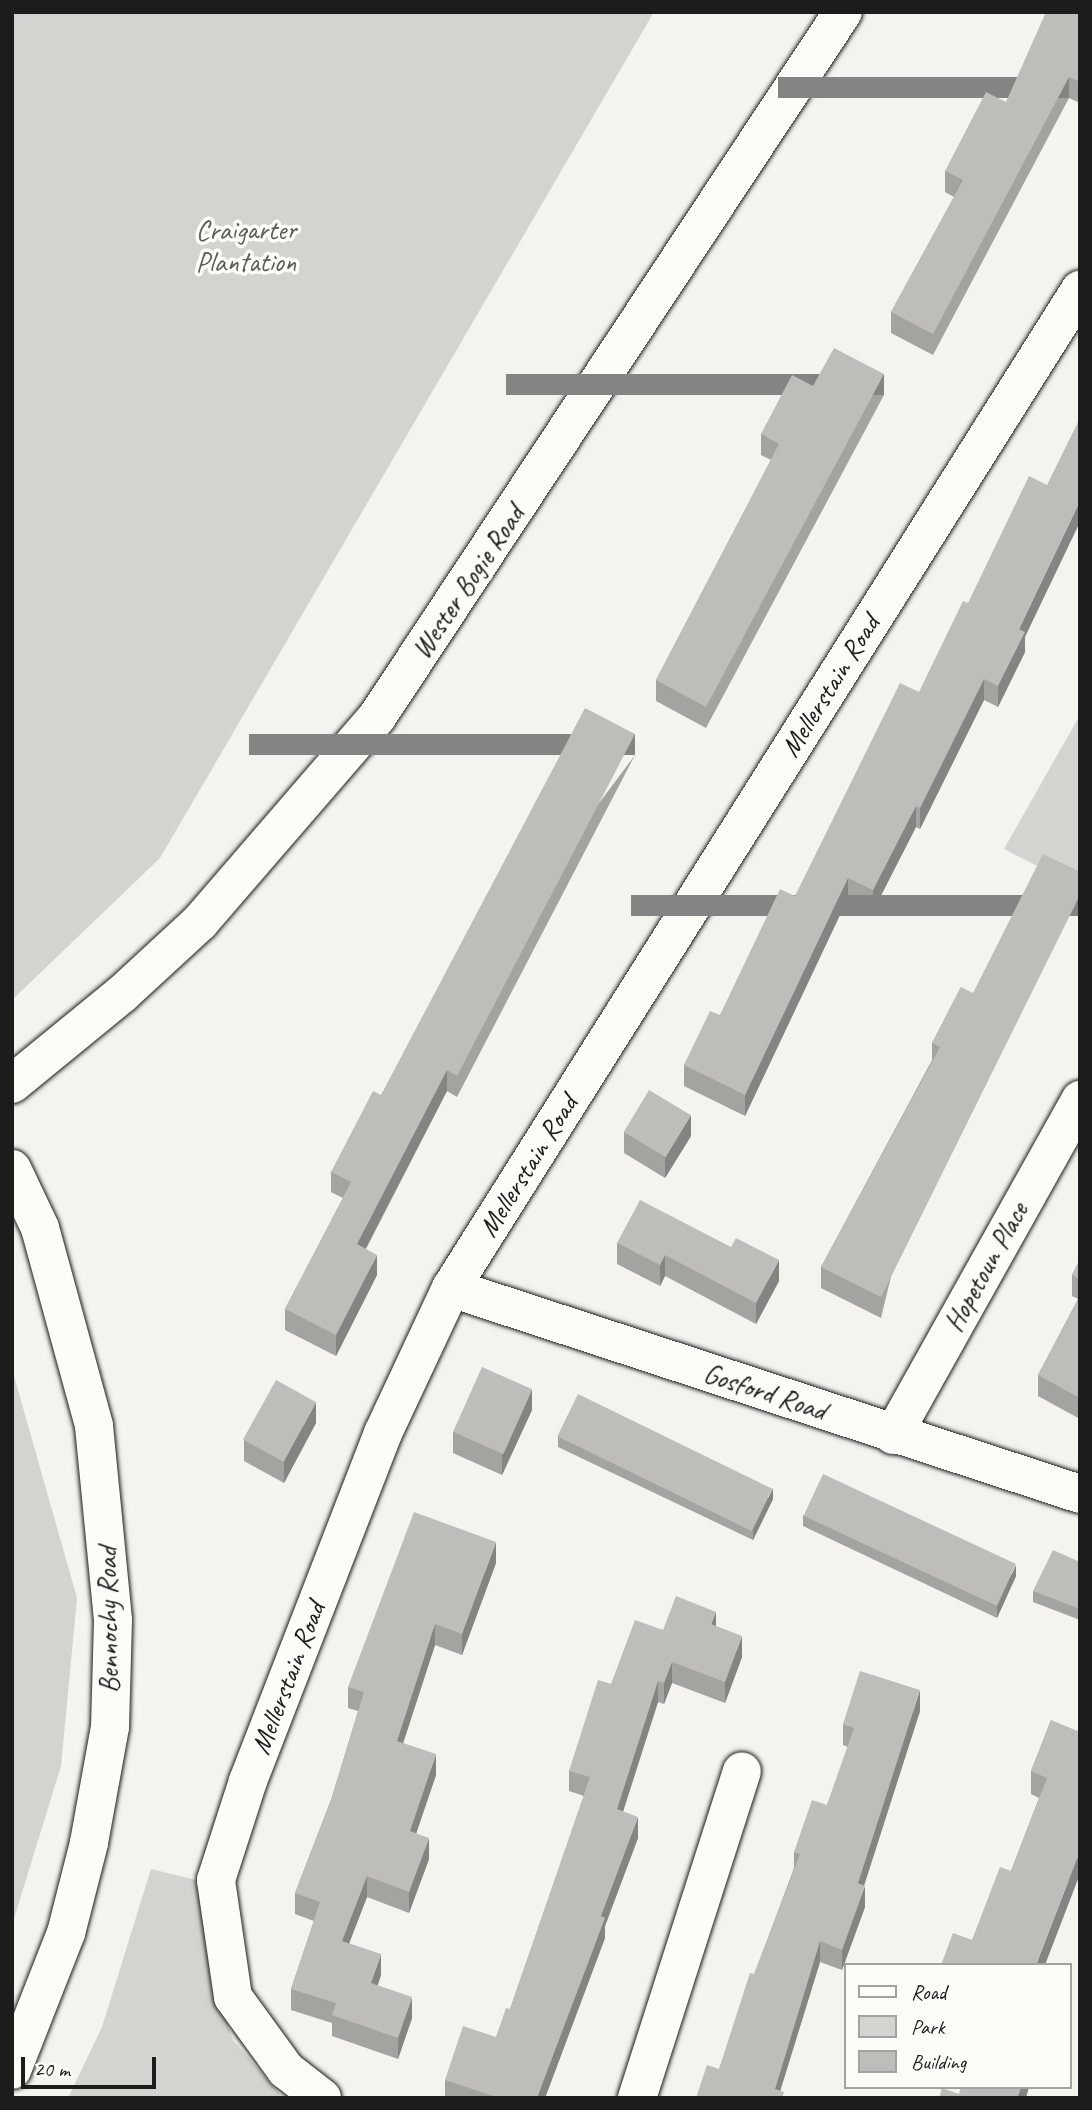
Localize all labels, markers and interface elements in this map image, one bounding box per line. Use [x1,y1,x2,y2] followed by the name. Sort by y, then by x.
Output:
[196,213,296,279] park label: Craigarter Plantation
[405,499,531,665] street label: Wester Bogie Road
[773,609,887,763] street label: Mellerstain Road
[471,1089,585,1243] street label: Mellerstain Road
[937,1196,1035,1338] street label: Hopetoun Place
[700,1357,830,1427] street label: Gosford Road
[90,1547,126,1693] street label: Bennochy Road
[244,1597,332,1759] street label: Mellerstain Road
[844,1963,1071,2089] legend
[911,1979,946,2005] text: Road
[911,2014,944,2040] text: Park
[24,2044,159,2088] scale bar
[911,2049,966,2075] text: Building
[34,2056,70,2082] text: 20 m

